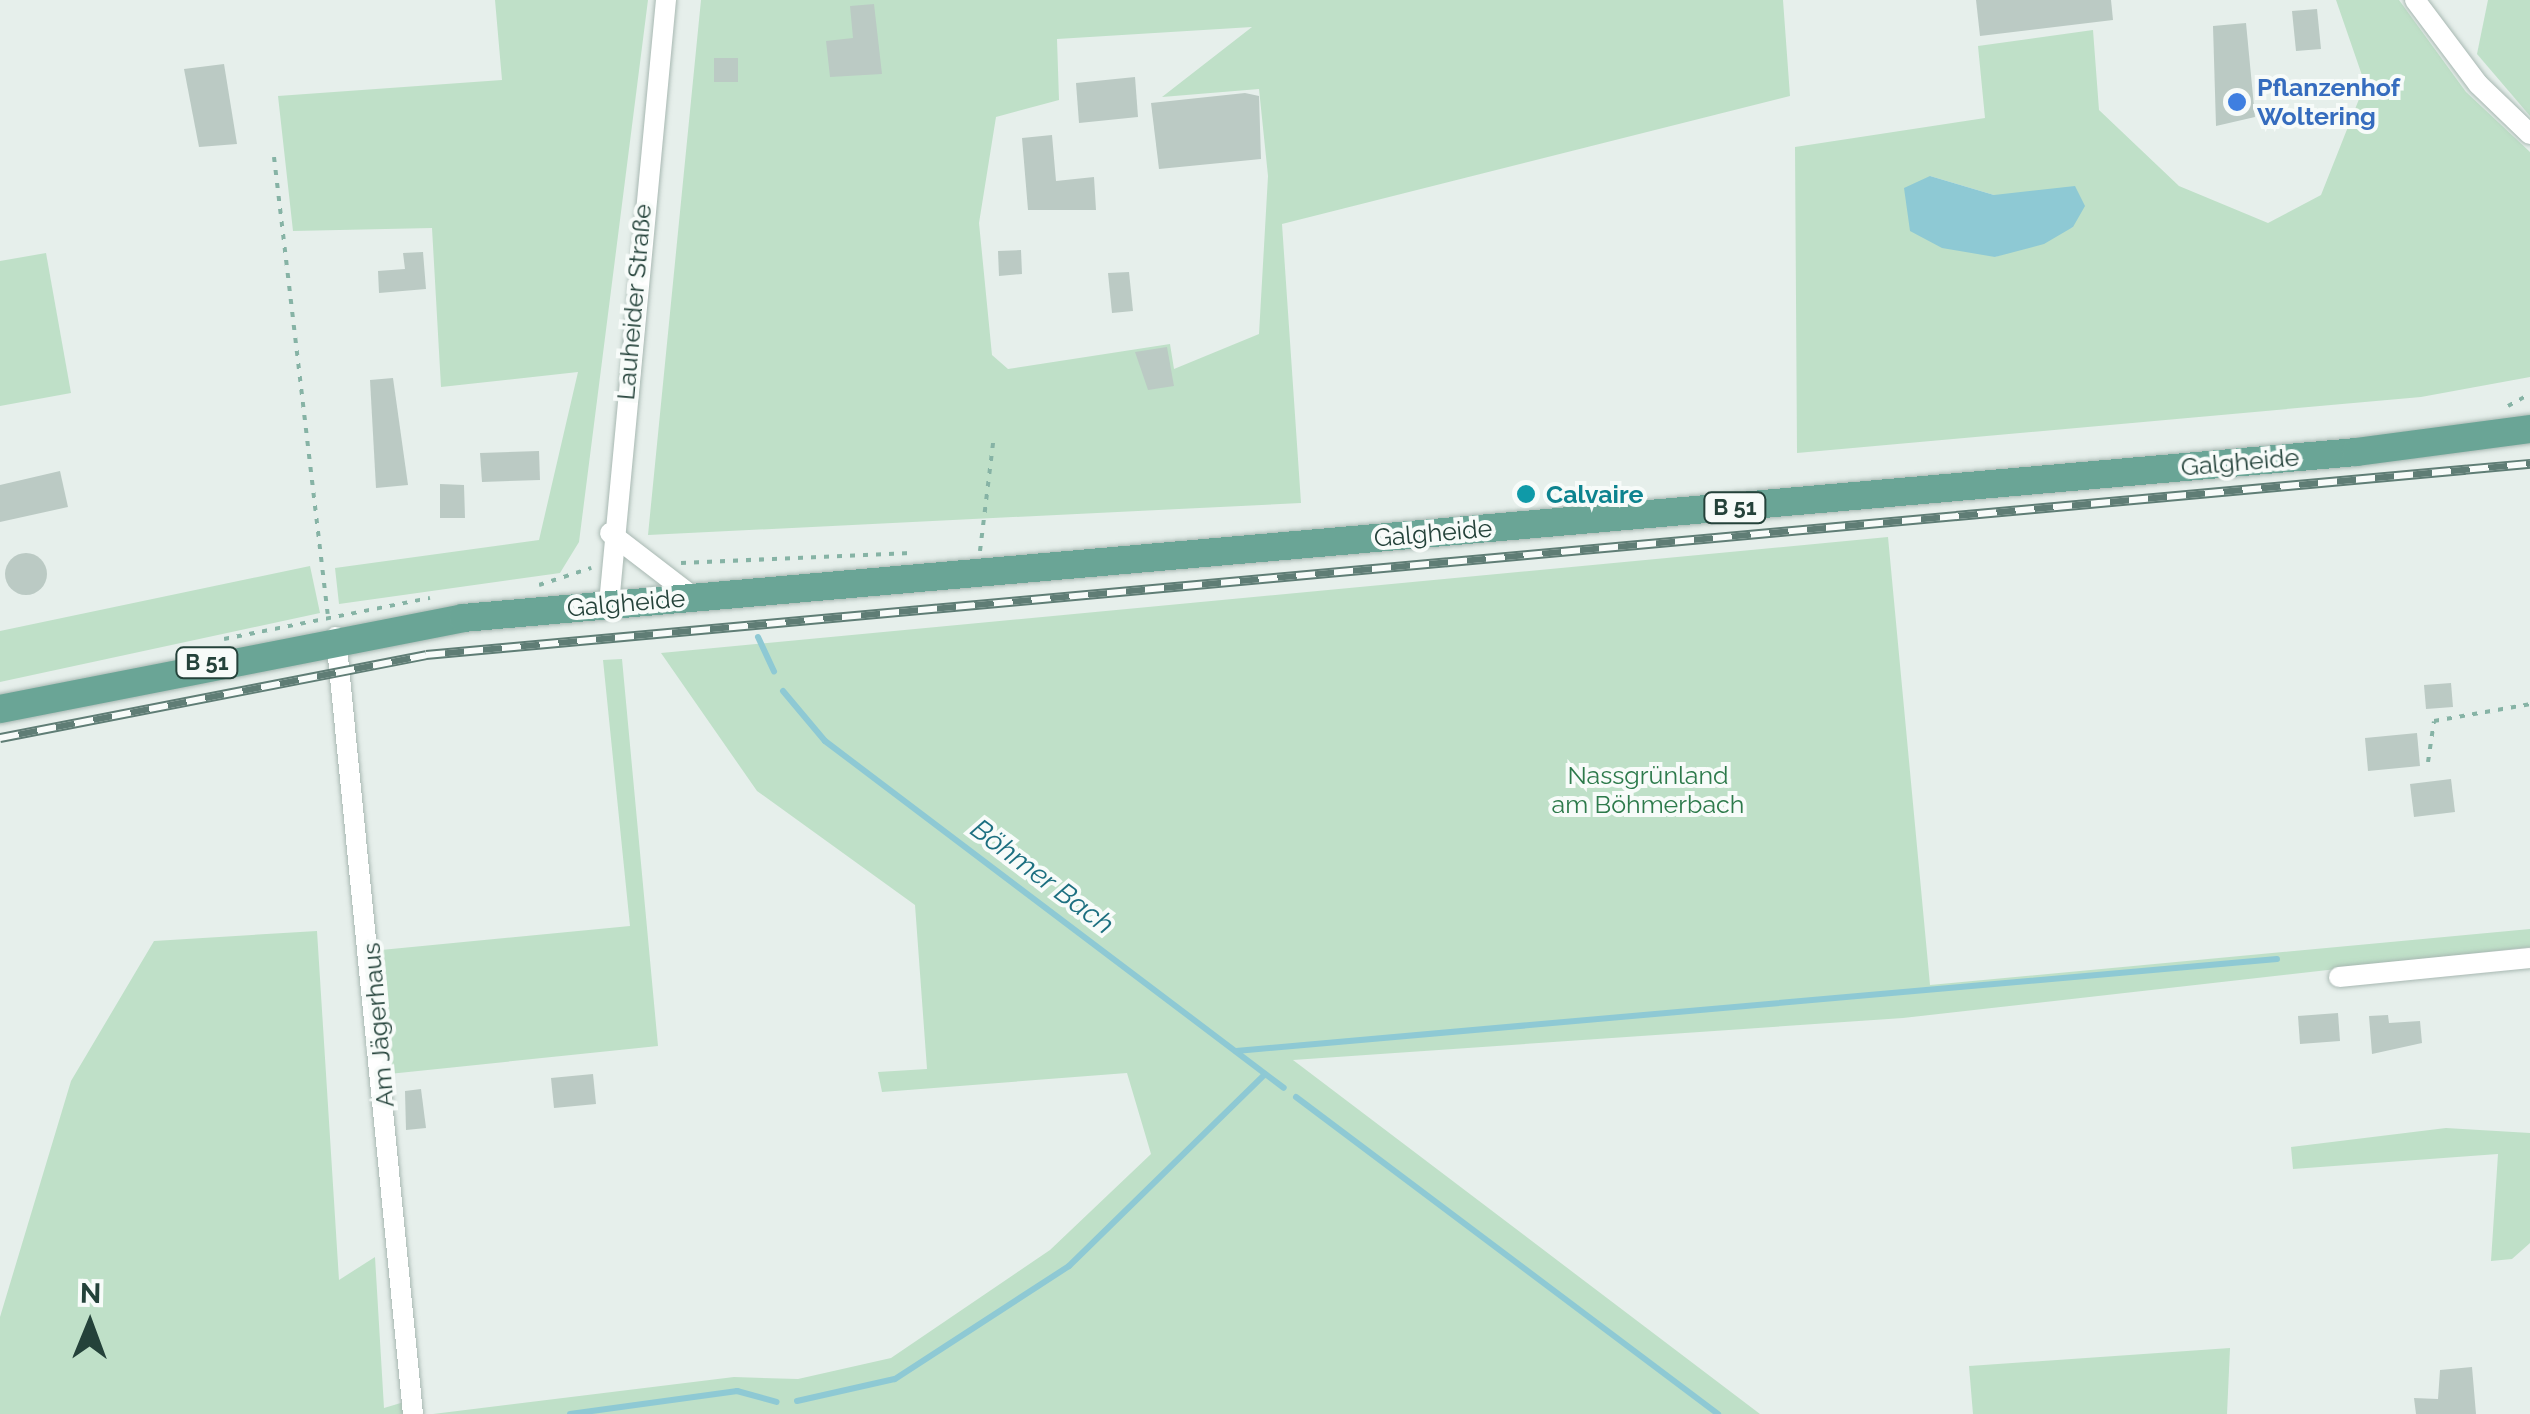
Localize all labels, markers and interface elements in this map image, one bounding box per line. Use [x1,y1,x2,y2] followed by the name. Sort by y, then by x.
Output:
[2257,73,2400,132] place label: Pflanzenhof Woltering
[2226,91,2248,113] marker: Pflanzenhof Woltering
[610,202,658,402] street label: Lauheider Straße
[2180,442,2300,482] street label: Galgheide
[1546,479,1643,509] place label: Calvaire
[1515,483,1537,505] marker: Calvaire
[1702,491,1768,525] road number: B 51
[1373,513,1493,553] street label: Galgheide
[566,583,686,623] street label: Galgheide
[174,646,240,680] road number: B 51
[1552,761,1744,820] park label: Nassgrünland am Böhmerbach
[964,812,1120,942] water label: Böhmer Bach
[356,941,400,1109] street label: Am Jägerhaus
[40,1274,140,1374] north arrow
[80,1277,102,1310] text: N

